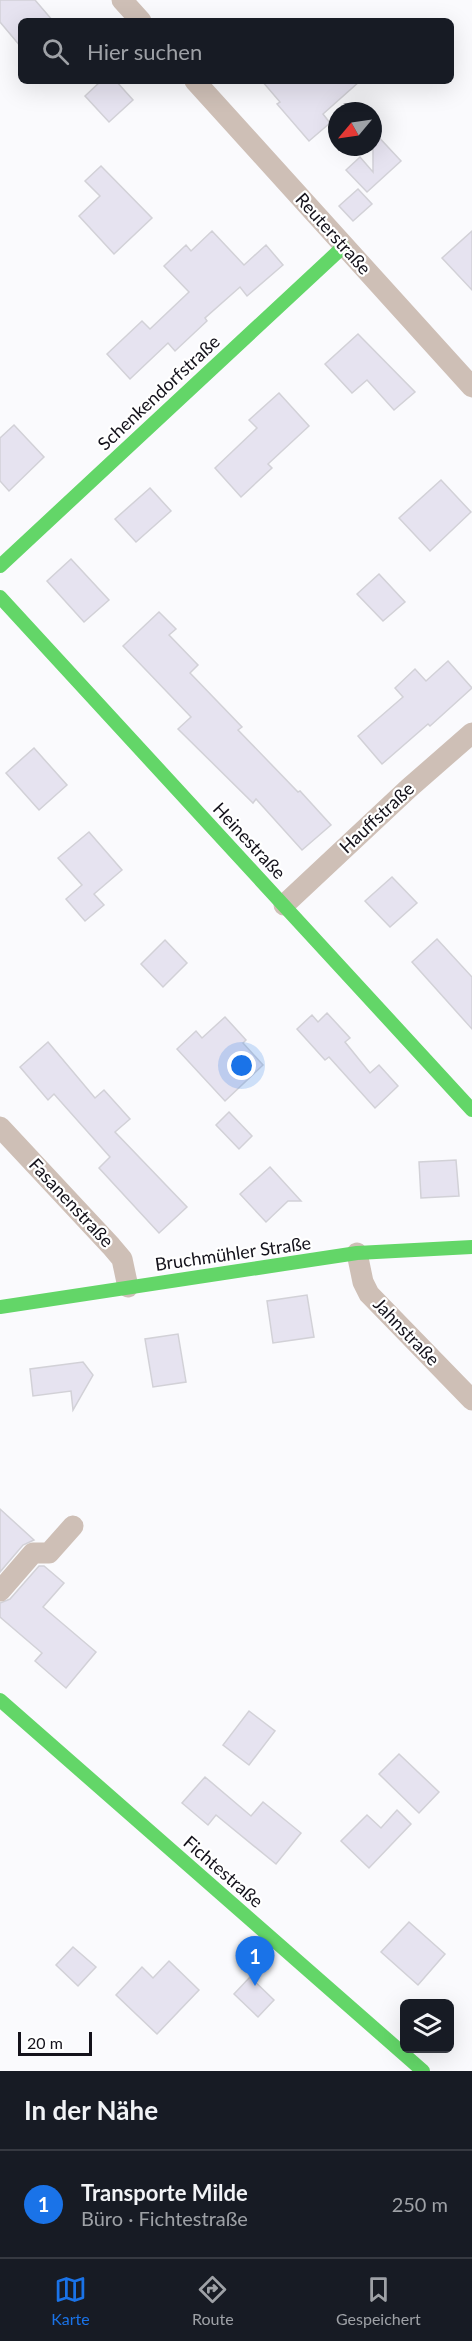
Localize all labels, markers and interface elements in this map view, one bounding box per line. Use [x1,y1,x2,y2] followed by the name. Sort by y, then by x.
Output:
[18,18,454,84] search box
[39,35,72,68] icon: search
[87,38,202,65] text: Hier suchen
[328,102,382,156] north arrow
[291,188,376,279] street label: Reuterstraße
[93,330,224,454] street label: Schenkendorfstraße
[334,777,418,857] street label: Hauffstraße
[209,798,291,883] street label: Heinestraße
[227,1051,256,1080] your location
[25,1153,119,1251] street label: Fasanenstraße
[153,1231,312,1275] street label: Bruchmühler Straße
[369,1293,444,1370] street label: Jahnstraße
[179,1831,268,1912] street label: Fichtestraße
[236,1936,274,1986] pin: 1
[400,1999,454,2053] map controls
[400,1999,454,2053] button: layers
[18,2029,92,2056] scale bar
[27,2033,63,2052] text: 20 m
[24,2094,158,2126] text: In der Nähe
[81,2179,248,2206] text: Transporte Milde
[38,2192,49,2216] text: 1
[392,2192,448,2216] text: 250 m
[81,2206,248,2230] text: Büro · Fichtestraße
[51,2273,90,2328] tab: Karte
[192,2273,234,2328] tab: Route
[336,2273,421,2328] tab: Gespeichert

